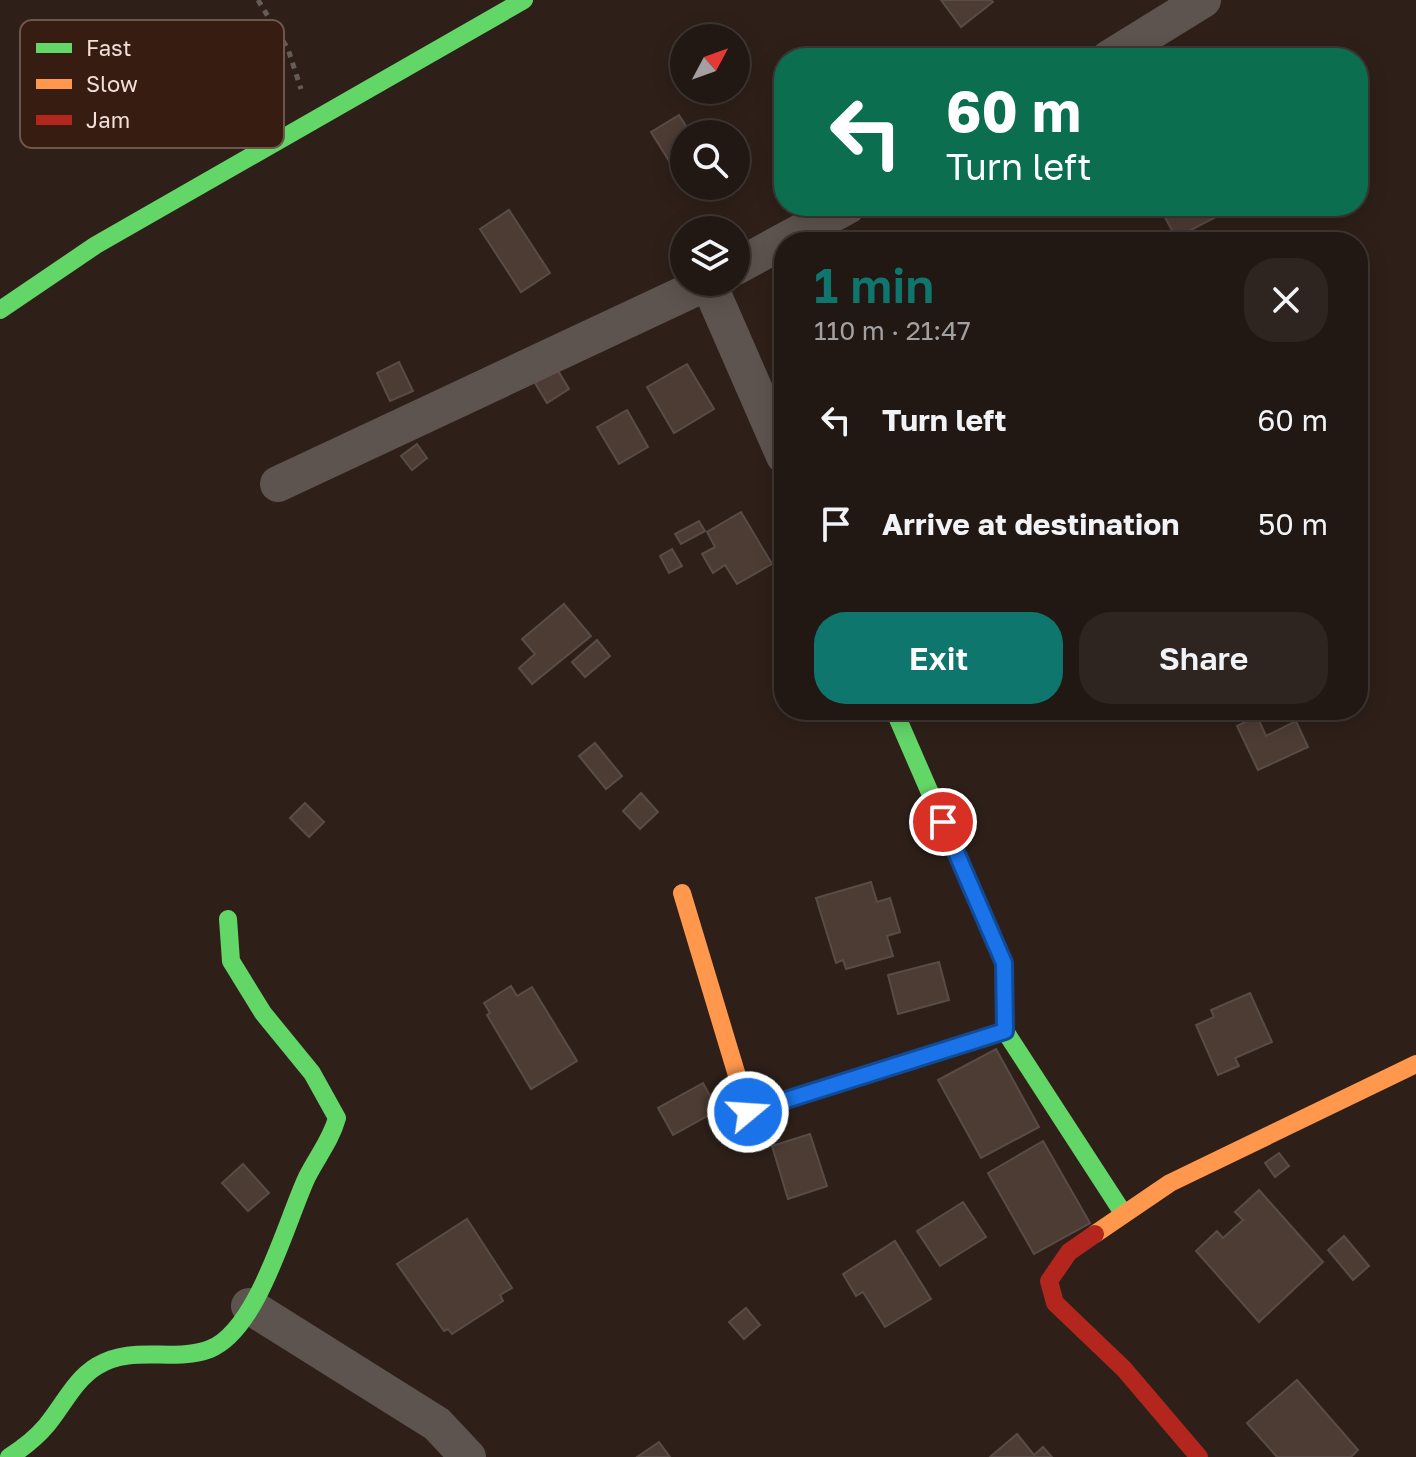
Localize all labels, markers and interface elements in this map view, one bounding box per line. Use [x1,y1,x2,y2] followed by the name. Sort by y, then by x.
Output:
[20,20,284,148] legend
[670,24,750,104] north arrow
[670,24,750,296] map controls
[86,34,132,61] text: Fast
[86,70,138,97] text: Slow
[946,77,1081,144] text: 60 m
[814,80,918,184] icon: left
[86,106,130,133] text: Jam
[670,120,750,200] button: search
[946,145,1092,188] text: Turn left
[670,216,750,296] button: layers
[814,256,934,314] text: 1 min
[1244,258,1328,342] button: close
[814,315,971,346] text: 110 m · 21:47
[814,398,858,442] icon: left
[882,402,1007,438] text: Turn left
[1257,402,1328,438] text: 60 m
[814,502,858,546] icon: arrive
[882,506,1179,542] text: Arrive at destination
[1258,506,1328,542] text: 50 m
[814,612,1063,704] button: Exit
[1079,612,1328,704] button: Share
[909,788,977,856] pin
[921,800,965,844] icon: arrive
[706,1070,790,1154] position arrow

